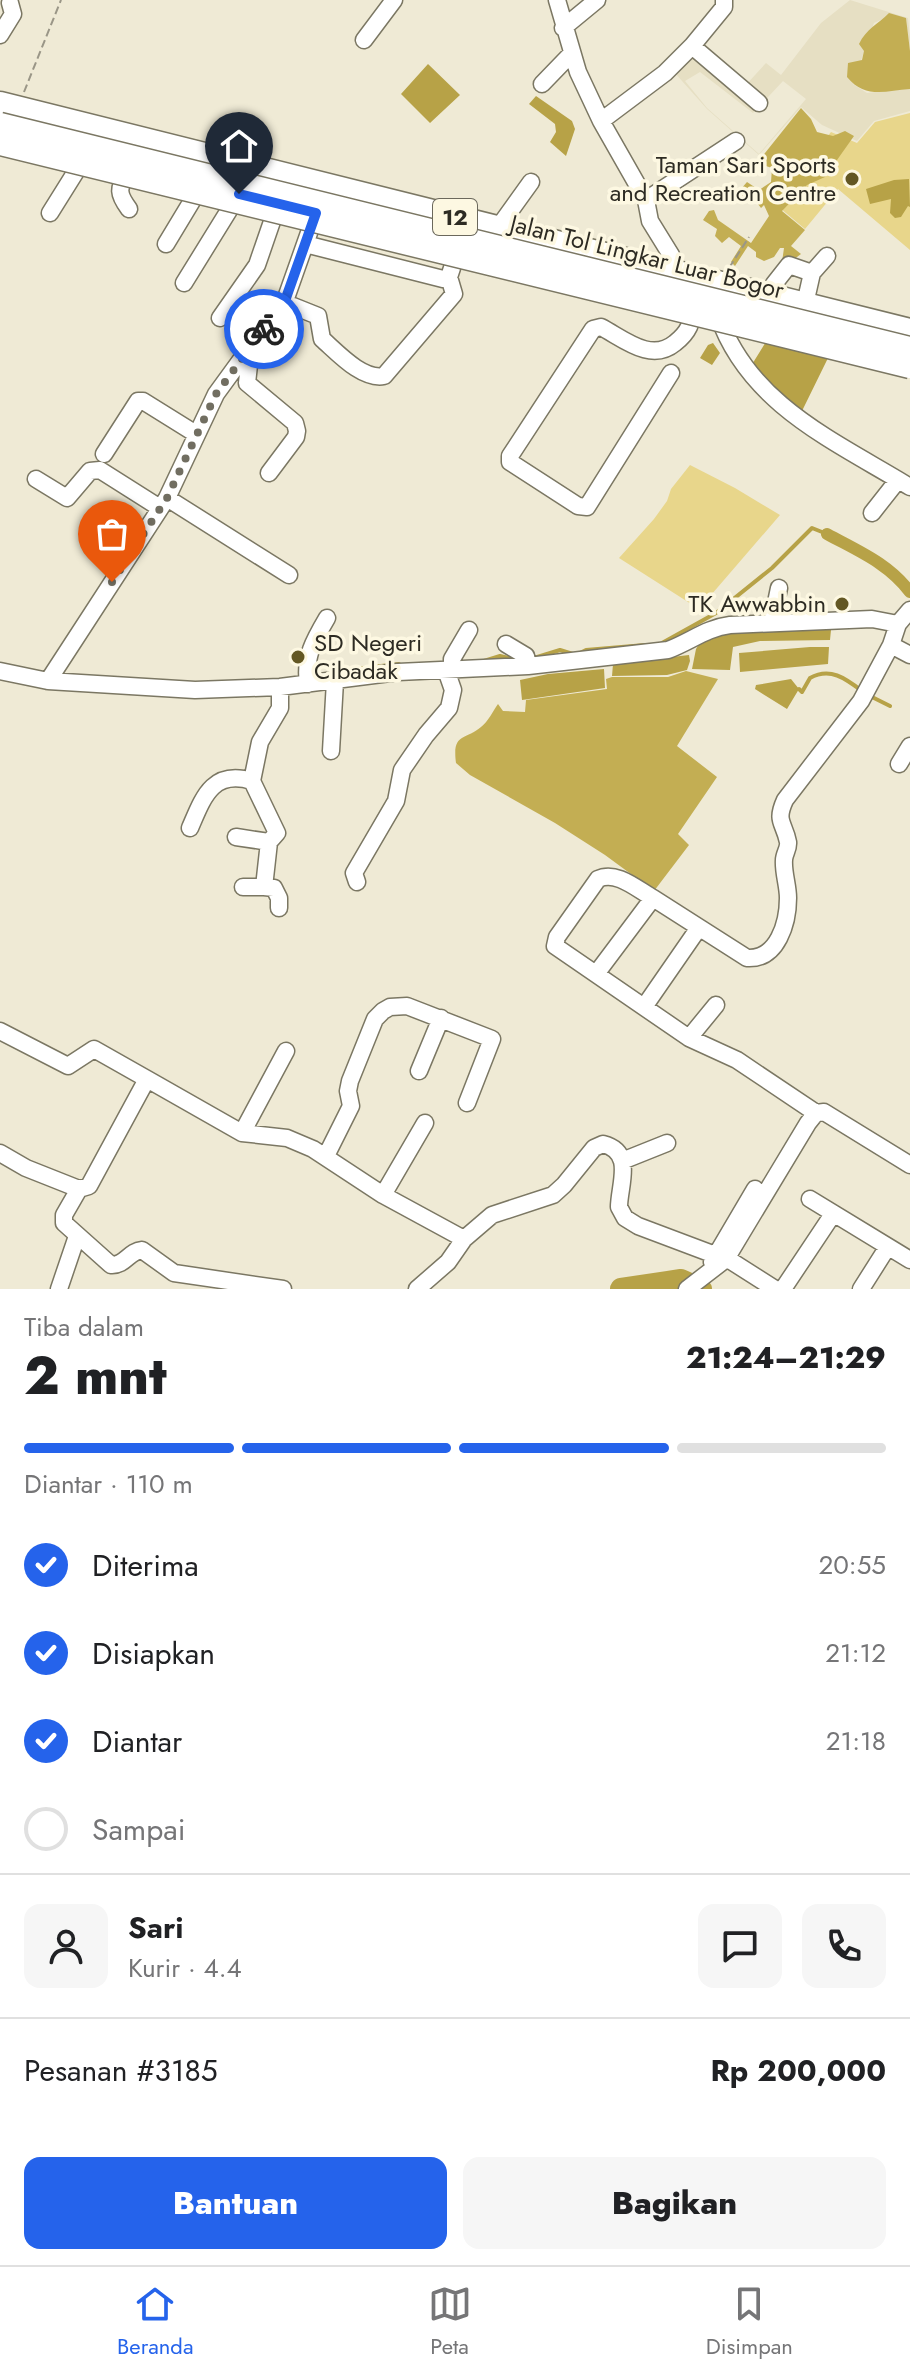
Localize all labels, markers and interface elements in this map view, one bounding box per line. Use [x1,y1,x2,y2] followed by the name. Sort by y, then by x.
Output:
[205,112,273,194] pin
[217,124,261,168] icon: home
[610,147,836,210] place label: Taman Sari Sports and Recreation Centre
[843,170,861,188] marker: Taman Sari Sports and Recreation Centre
[433,199,477,235] road number: 12
[504,205,788,308] street label: Jalan Tol Lingkar Luar Bogor
[224,289,304,369] courier
[242,307,286,351] icon: bike
[78,500,146,582] pin
[90,512,134,556] icon: bag
[688,586,826,621] place label: TK Awwabbin
[833,595,851,613] marker: TK Awwabbin
[314,625,422,688] place label: SD Negeri Cibadak
[289,648,307,666] marker: SD Negeri Cibadak
[24,1308,144,1346] text: Tiba dalam
[686,1336,886,1379] text: 21:24–21:29
[24,1338,167,1414] text: 2 mnt
[24,1465,193,1503] text: Diantar · 110 m
[24,1543,68,1587] icon: check
[92,1544,199,1587] text: Diterima
[818,1546,886,1584] text: 20:55
[24,1631,68,1675] icon: check
[92,1632,215,1675] text: Disiapkan
[825,1634,886,1672] text: 21:12
[24,1719,68,1763] icon: check
[92,1720,182,1763] text: Diantar
[826,1722,886,1760] text: 21:18
[92,1808,186,1851] text: Sampai
[24,1904,108,1988] button: person
[698,1904,782,1988] button: chat
[802,1904,886,1988] button: phone
[128,1906,184,1949] text: Sari
[128,1949,242,1987] text: Kurir · 4.4
[24,2049,218,2092] text: Pesanan #3185
[710,2049,886,2092] text: Rp 200,000
[24,2157,447,2249] button: Bantuan
[463,2157,886,2249] button: Bagikan
[117,2282,193,2362] tab: Beranda
[428,2282,472,2362] tab: Peta
[706,2282,793,2362] tab: Disimpan

